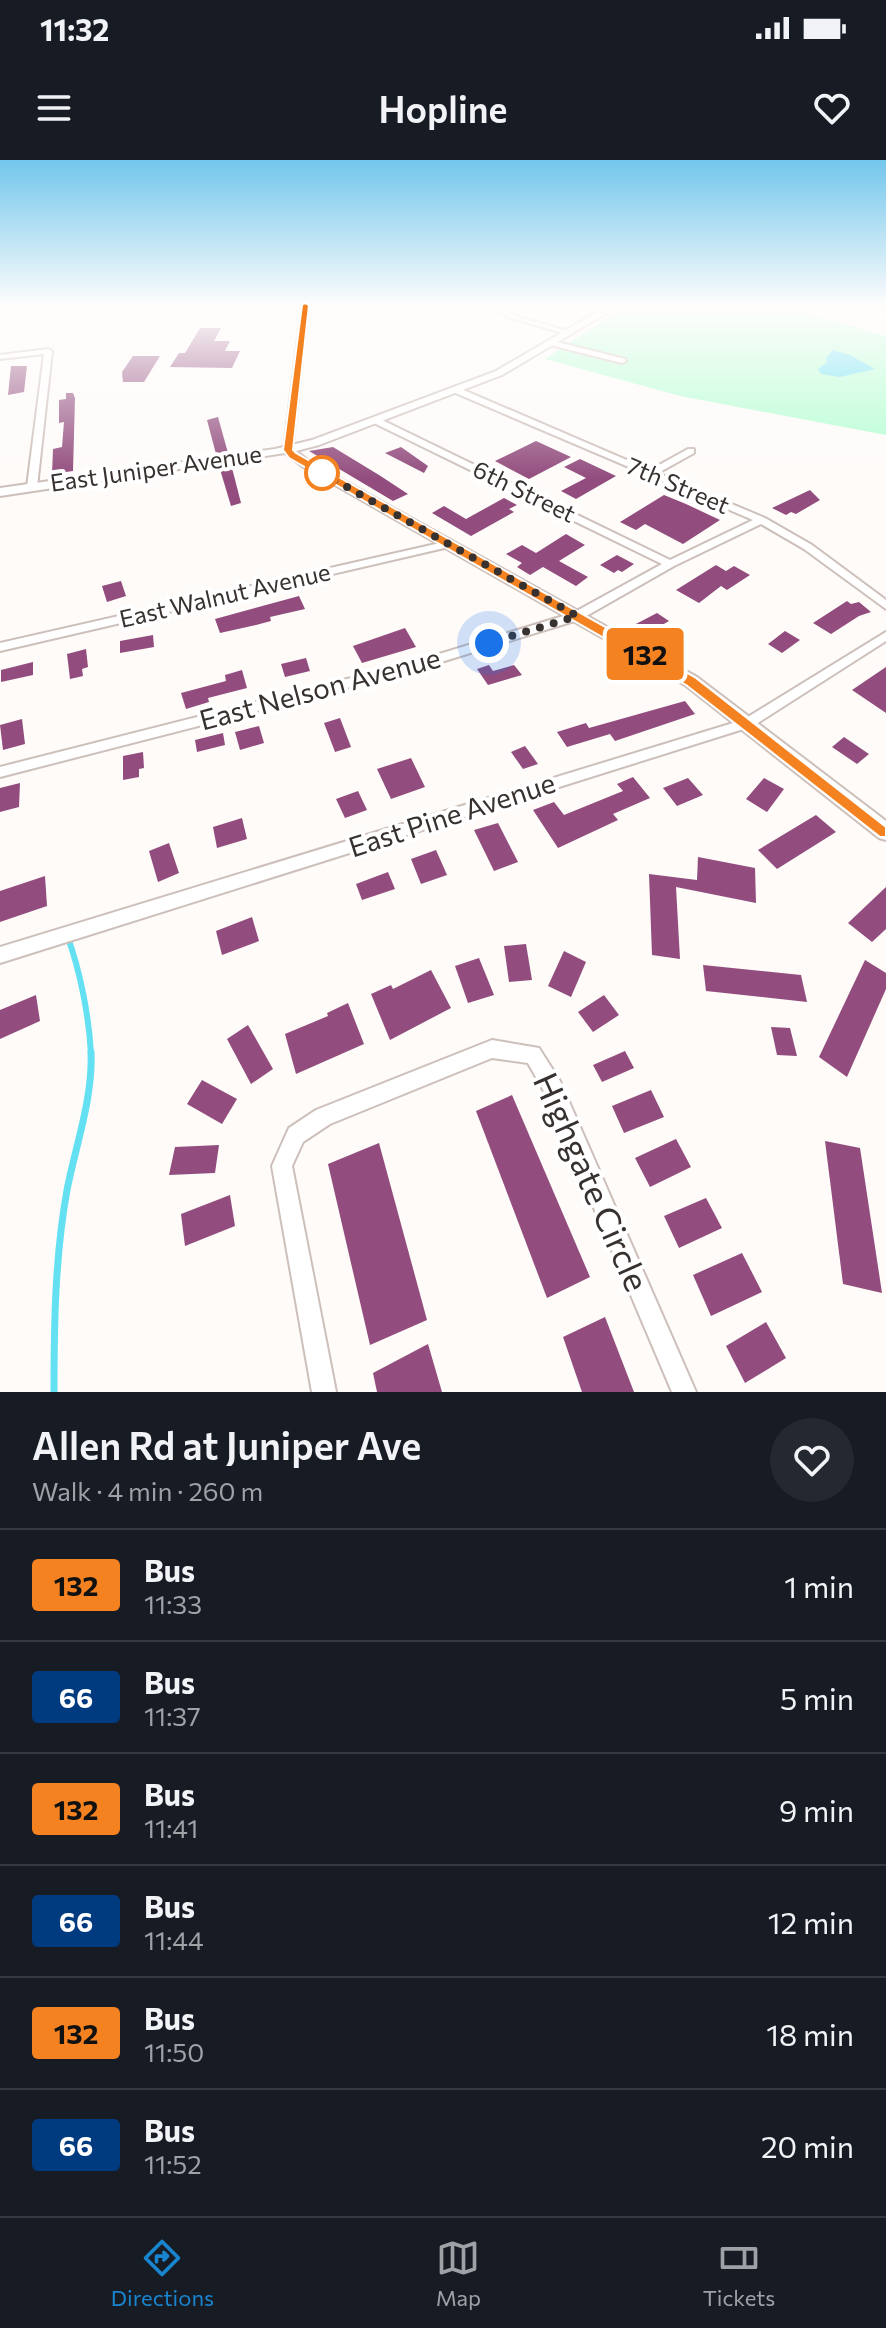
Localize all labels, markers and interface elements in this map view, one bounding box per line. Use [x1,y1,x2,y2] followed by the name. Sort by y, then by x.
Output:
[40,10,109,47] text: 11:32
[32,86,76,130] icon: menu
[379,86,507,130] text: Hopline
[810,86,854,130] icon: heart
[48,438,263,497] street label: East Juniper Avenue
[623,450,734,519] street label: 7th Street
[469,453,581,528] street label: 6th Street
[305,456,339,490] unlabelled marker
[116,556,333,633] street label: East Walnut Avenue
[469,623,509,663] your location
[599,628,691,680] line badge: 132
[623,637,667,671] text: 132
[196,640,444,737] street label: East Nelson Avenue
[344,765,559,863] street label: East Pine Avenue
[526,1065,660,1297] street label: Highgate Circle
[770,1418,854,1502] button: heart
[32,1421,421,1468] text: Allen Rd at Juniper Ave
[32,1475,263,1506] text: Walk · 4 min · 260 m
[144,1551,195,1588] text: Bus
[784,1567,854,1604] text: 1 min
[54,1568,98,1602] text: 132
[144,1588,202,1619] text: 11:33
[144,1663,195,1700] text: Bus
[780,1679,854,1716] text: 5 min
[59,1680,93,1714] text: 66
[144,1700,201,1731] text: 11:37
[144,1775,195,1812] text: Bus
[779,1791,854,1828] text: 9 min
[54,1792,98,1826] text: 132
[144,1812,198,1843] text: 11:41
[144,1887,195,1924] text: Bus
[768,1903,854,1940] text: 12 min
[59,1904,93,1938] text: 66
[144,1924,204,1955] text: 11:44
[144,1999,195,2036] text: Bus
[766,2015,854,2052] text: 18 min
[54,2016,98,2050] text: 132
[144,2036,204,2067] text: 11:50
[144,2111,195,2148] text: Bus
[761,2127,854,2164] text: 20 min
[59,2128,93,2162] text: 66
[144,2148,202,2179] text: 11:52
[111,2236,214,2311] tab: Directions
[436,2236,481,2311] tab: Map
[703,2236,775,2311] tab: Tickets

